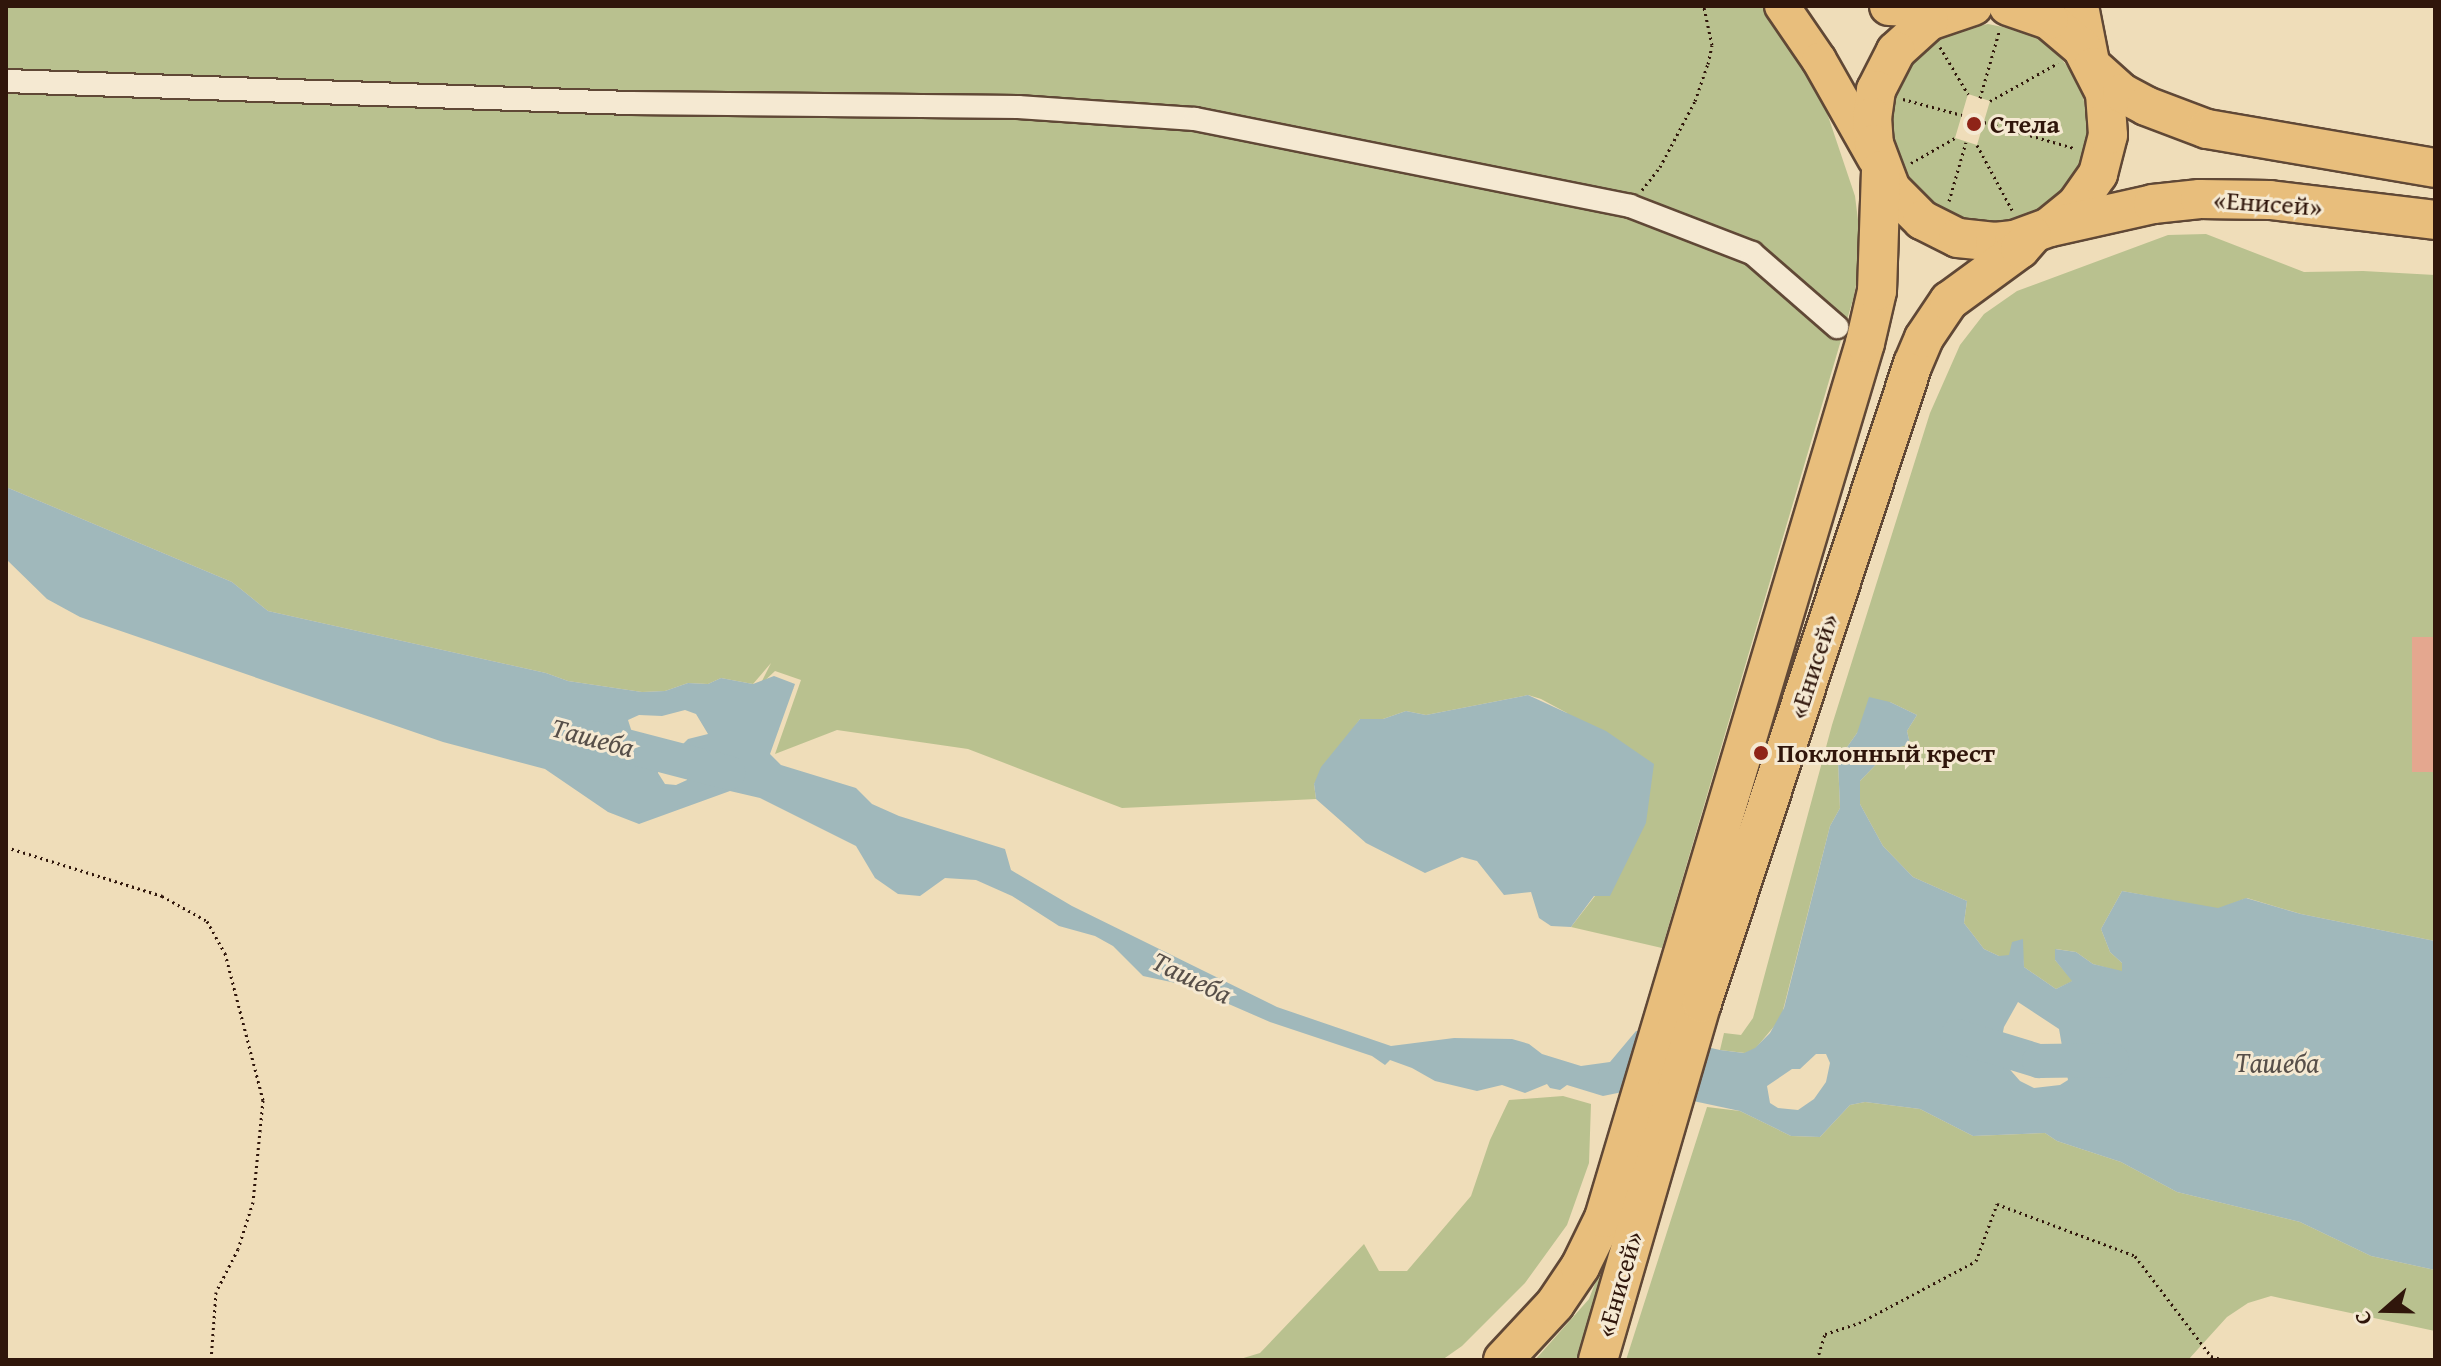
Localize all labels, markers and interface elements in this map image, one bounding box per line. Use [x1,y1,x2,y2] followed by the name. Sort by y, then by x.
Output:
[1990,108,2060,140] place label: Стела
[1965,115,1983,133] marker: Стела
[2213,184,2323,222] street label: «Енисей»
[1781,610,1845,722] street label: «Енисей»
[548,710,638,764] water label: Ташеба
[1777,737,1995,769] place label: Поклонный крест
[1752,744,1770,762] marker: Поклонный крест
[1147,943,1237,1011] water label: Ташеба
[2235,1045,2319,1079] water label: Ташеба
[1589,1227,1649,1341] street label: «Енисей»
[2345,1270,2425,1350] north arrow
[2345,1307,2380,1330] text: С

